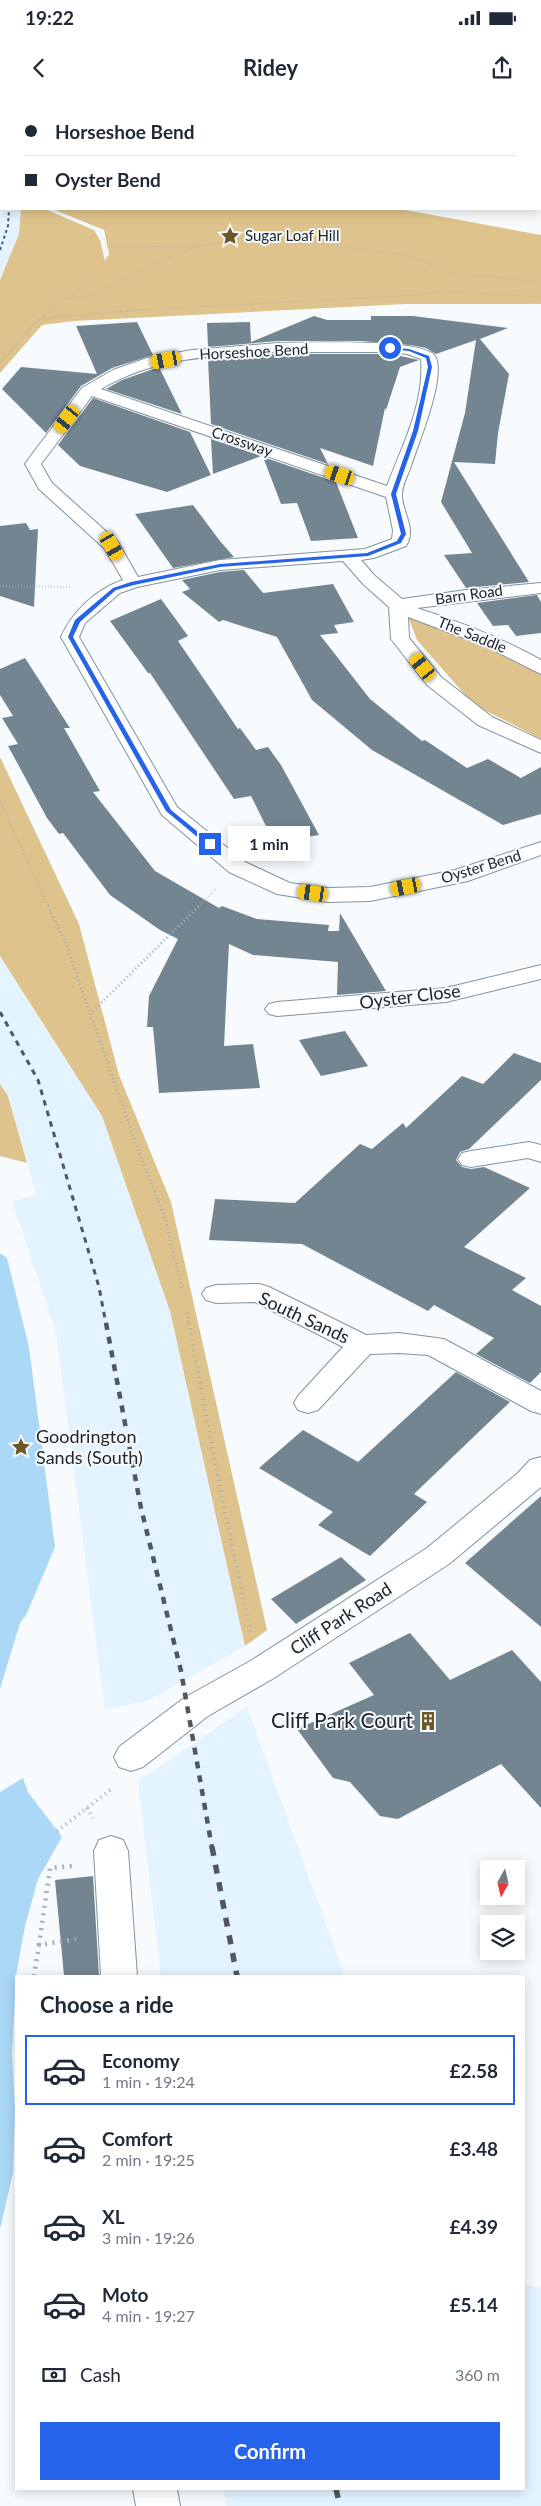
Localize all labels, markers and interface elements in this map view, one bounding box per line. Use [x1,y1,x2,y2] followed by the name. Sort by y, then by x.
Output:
[25,6,74,29] text: 19:22
[25,54,53,82] icon: back
[243,54,298,81] text: Ridey
[488,54,516,82] icon: share
[55,120,195,143] text: Horseshoe Bend
[55,168,161,191] text: Oyster Bend
[219,225,241,247] place icon: Sugar Loaf Hill
[245,226,339,244] place label: Sugar Loaf Hill
[379,337,401,359] route start
[199,339,309,363] street label: Horseshoe Bend
[149,350,182,370] car
[51,403,82,435] car
[209,422,275,460] street label: Crossway
[323,463,356,487] car
[98,529,125,563] car
[434,580,504,608] street label: Barn Road
[435,612,509,656] street label: The Saddle
[407,651,438,683] car
[228,826,310,862] callout: 1 min
[199,833,221,855] route end
[249,834,289,853] text: 1 min
[439,845,523,887] street label: Oyster Bend
[389,877,422,897] car
[297,883,328,903] car
[358,979,462,1013] street label: Oyster Close
[256,1287,353,1348] street label: South Sands
[36,1425,143,1468] place label: Goodrington Sands (South)
[10,1436,32,1458] place icon: Goodrington Sands (South)
[286,1577,395,1659] street label: Cliff Park Road
[271,1707,413,1732] place label: Cliff Park Court
[417,1710,439,1732] building icon: Cliff Park Court
[480,1860,525,1905] north arrow
[480,1860,525,1960] map controls
[480,1915,525,1960] button: layers
[40,1991,174,2018] text: Choose a ride
[42,2048,87,2093] icon: car
[102,2049,180,2072] text: Economy
[449,2059,498,2082] text: £2.58
[102,2072,195,2091] text: 1 min · 19:24
[42,2126,87,2171] icon: car
[102,2127,173,2150] text: Comfort
[449,2137,498,2160] text: £3.48
[102,2150,195,2169] text: 2 min · 19:25
[42,2204,87,2249] icon: car
[102,2205,125,2228] text: XL
[449,2215,498,2238] text: £4.39
[102,2228,195,2247] text: 3 min · 19:26
[42,2282,87,2327] icon: car
[102,2283,148,2306] text: Moto
[449,2293,498,2316] text: £5.14
[102,2306,195,2325] text: 4 min · 19:27
[40,2361,68,2389] icon: cash
[80,2363,121,2386] text: Cash
[455,2365,500,2384] text: 360 m
[40,2422,500,2480] button: Confirm

